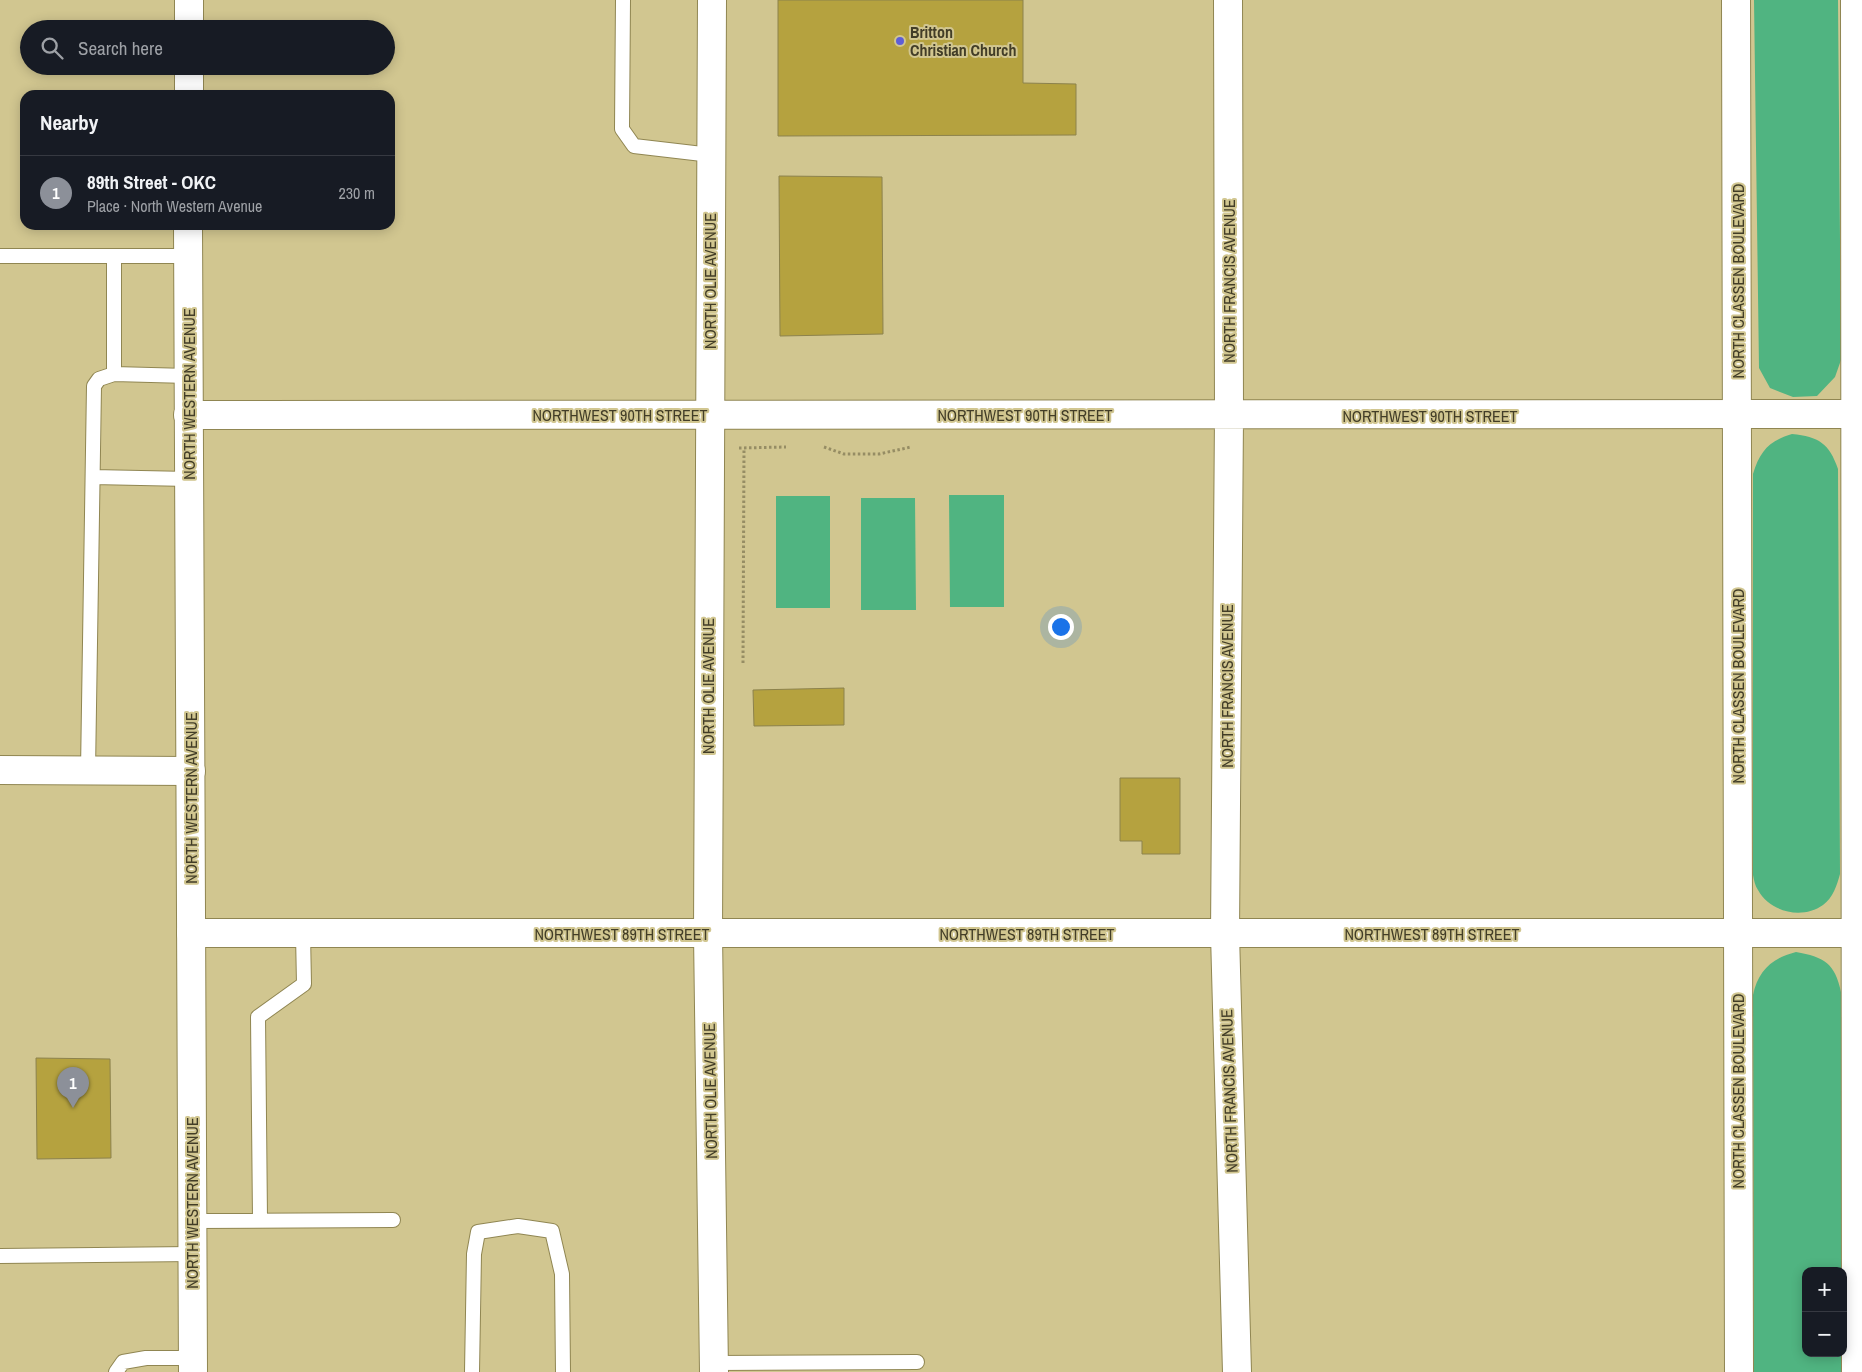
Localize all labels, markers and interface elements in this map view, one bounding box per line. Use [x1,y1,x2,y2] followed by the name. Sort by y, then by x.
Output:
[20,20,395,75] search box
[910,21,1016,61] place label: Britton Christian Church
[38,34,66,62] icon: search
[78,35,163,61] text: Search here
[894,35,906,47] marker: Britton Christian Church
[40,108,98,137] text: Nearby
[87,169,216,195] text: 89th Street - OKC
[52,182,60,204] text: 1
[339,182,375,204] text: 230 m
[1727,184,1749,378] street label: NORTH CLASSEN BOULEVARD
[87,195,262,217] text: Place · North Western Avenue
[1218,199,1240,363] street label: NORTH FRANCIS AVENUE
[699,213,721,349] street label: NORTH OLIE AVENUE
[178,308,200,480] street label: NORTH WESTERN AVENUE
[532,404,708,426] street label: NORTHWEST 90TH STREET
[937,404,1113,426] street label: NORTHWEST 90TH STREET
[1342,405,1518,427] street label: NORTHWEST 90TH STREET
[1727,589,1749,783] street label: NORTH CLASSEN BOULEVARD
[1216,604,1238,768] street label: NORTH FRANCIS AVENUE
[1048,614,1074,640] your location
[697,618,719,754] street label: NORTH OLIE AVENUE
[180,712,202,884] street label: NORTH WESTERN AVENUE
[534,923,710,945] street label: NORTHWEST 89TH STREET
[939,923,1115,945] street label: NORTHWEST 89TH STREET
[1344,923,1520,945] street label: NORTHWEST 89TH STREET
[1727,994,1749,1188] street label: NORTH CLASSEN BOULEVARD
[1215,1009,1243,1173] street label: NORTH FRANCIS AVENUE
[698,1023,722,1159] street label: NORTH OLIE AVENUE
[57,1067,89,1108] pin: 1
[181,1117,203,1289] street label: NORTH WESTERN AVENUE
[1802,1267,1847,1357] map controls
[1802,1267,1847,1312] button: +
[1802,1312,1847,1357] button: −

